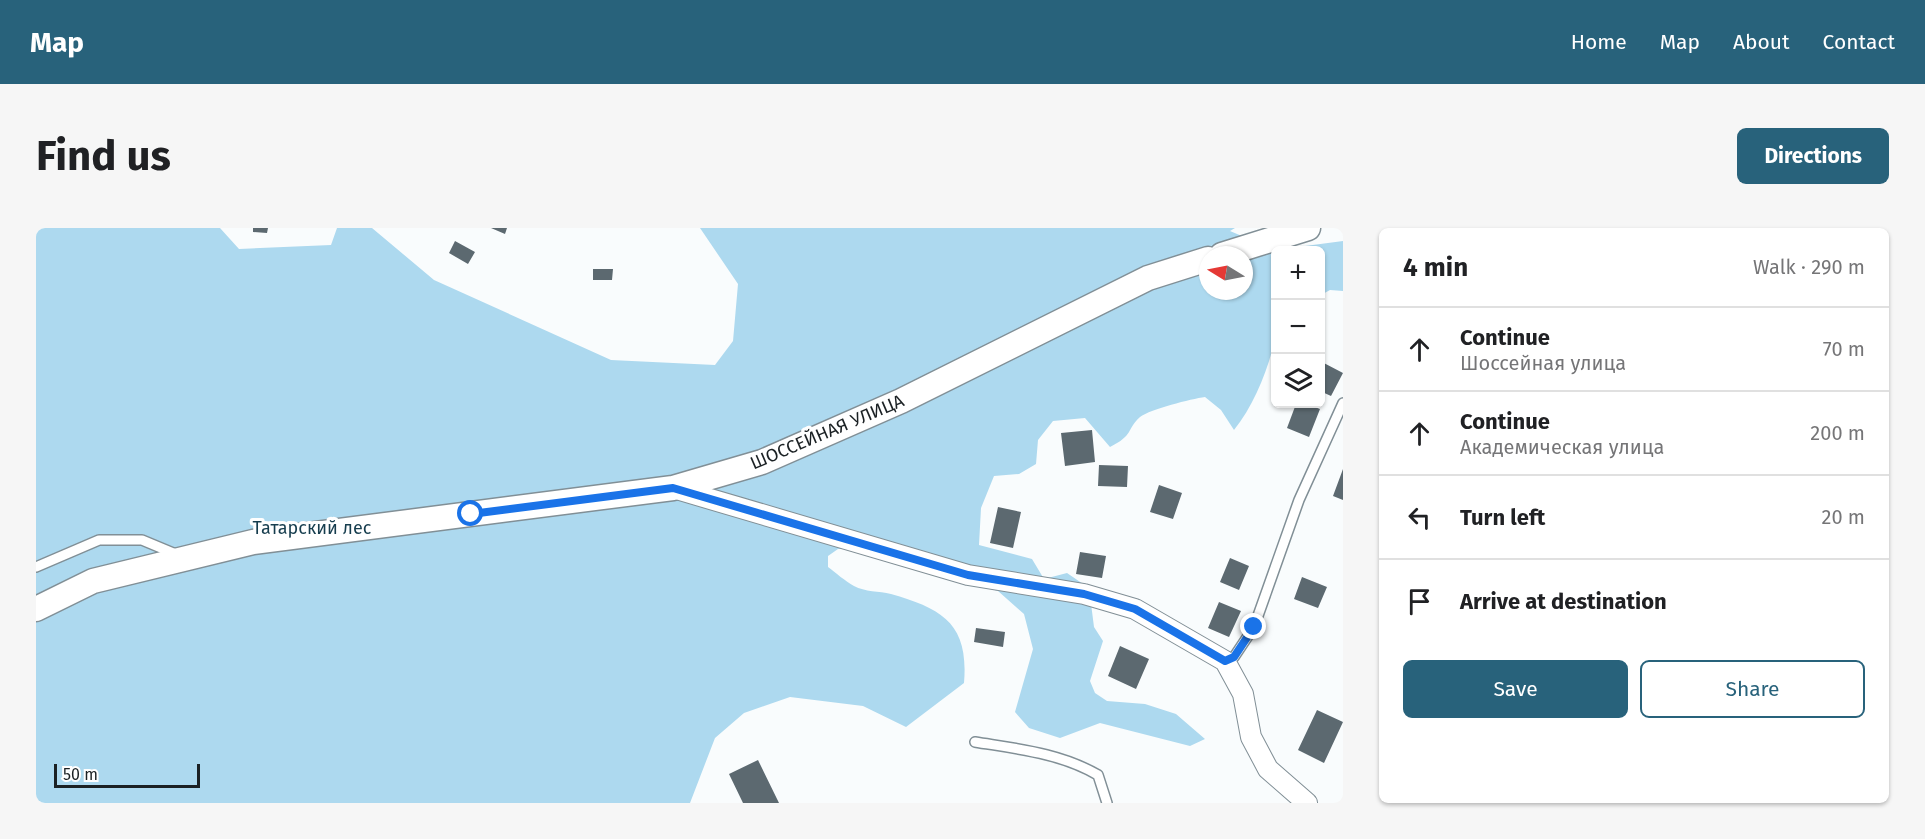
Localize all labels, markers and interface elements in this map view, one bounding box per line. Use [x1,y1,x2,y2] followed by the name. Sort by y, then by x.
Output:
[30,26,84,59] text: Map
[1571,29,1627,55] text: Home
[1660,29,1700,55] text: Map
[1733,29,1790,55] text: About
[1823,29,1895,55] text: Contact
[1737,128,1889,184] button: Directions
[36,131,171,181] text: Find us
[1199,246,1253,300] north arrow
[1271,246,1325,408] map controls
[1271,246,1325,300] button: +
[1403,252,1468,283] text: 4 min
[1753,255,1865,279] text: Walk · 290 m
[1271,300,1325,354] button: −
[1460,324,1550,351] text: Continue
[1403,333,1436,366] icon: ahead
[1823,337,1865,361] text: 70 m
[1460,351,1626,375] text: Шоссейная улица
[1271,354,1325,408] button: layers
[747,389,908,474] street label: ШОССЕЙНАЯ УЛИЦА
[1460,408,1550,435] text: Continue
[1403,417,1436,450] icon: ahead
[1810,421,1865,445] text: 200 m
[1460,435,1664,459] text: Академическая улица
[457,500,483,526] route start
[1403,501,1436,534] icon: left
[1460,504,1545,531] text: Turn left
[1822,505,1865,529] text: 20 m
[253,517,372,539] park label: Татарский лес
[1403,585,1436,618] icon: arrive
[1460,588,1667,615] text: Arrive at destination
[1240,613,1266,639] route end
[1403,660,1628,718] button: Save
[1640,660,1865,718] button: Share
[54,761,200,788] scale bar
[63,765,98,784] text: 50 m

